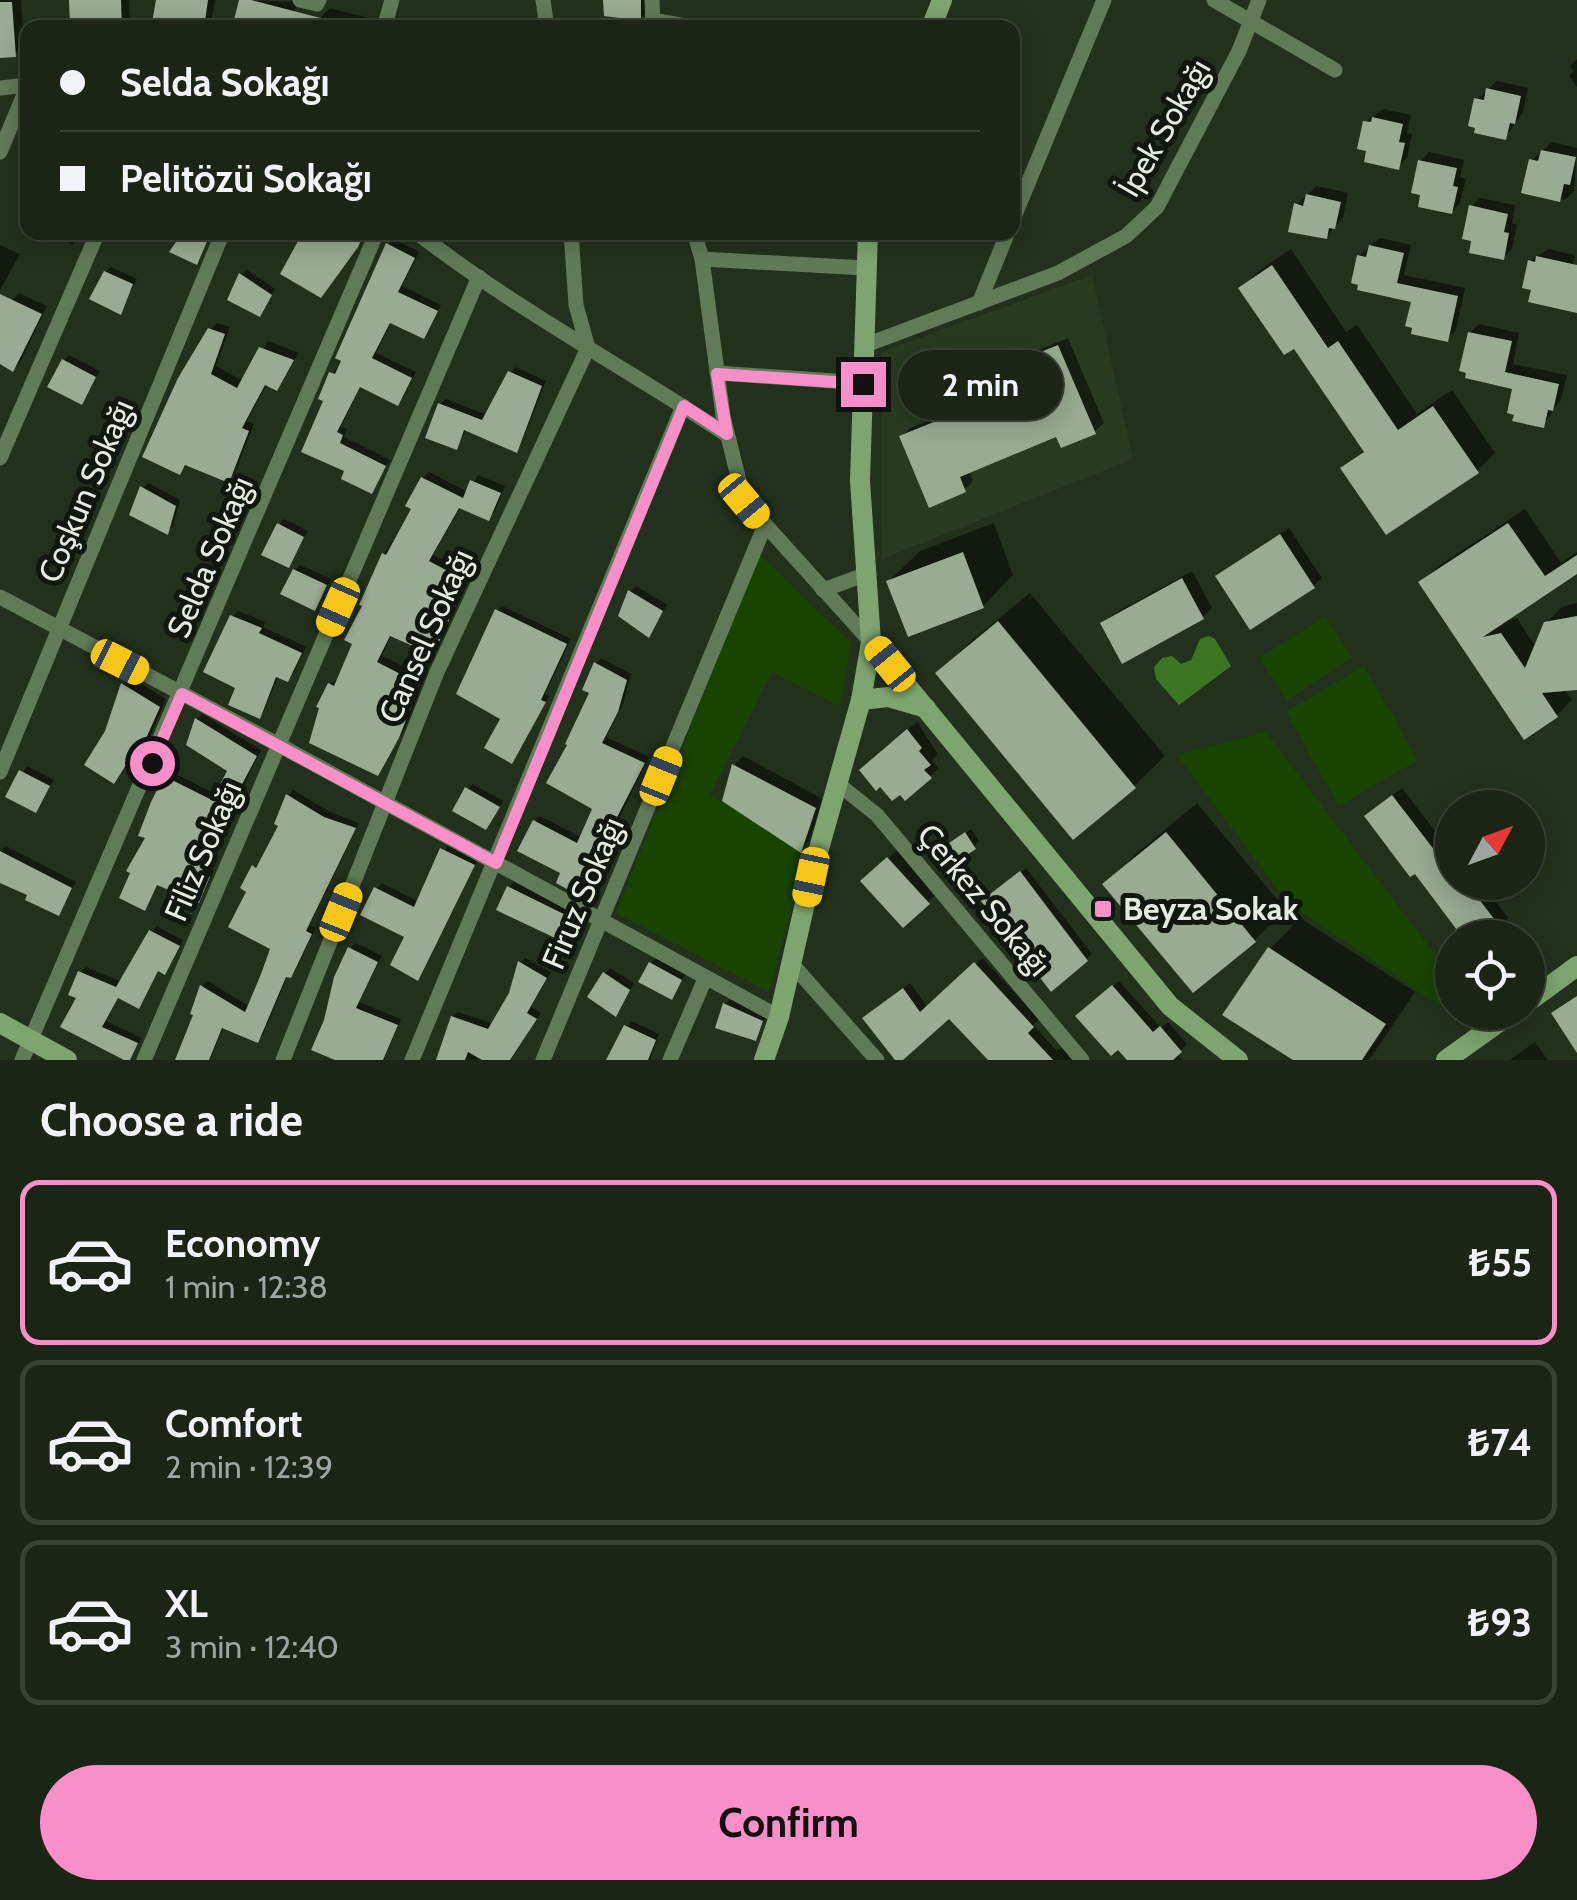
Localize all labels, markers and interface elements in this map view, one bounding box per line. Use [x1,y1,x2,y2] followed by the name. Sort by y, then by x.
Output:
[1109,52,1219,204] street label: İpek Sokağı
[120,59,330,106] text: Selda Sokağı
[120,155,372,202] text: Pelitözü Sokağı
[898,349,1063,419] callout: 2 min
[841,362,886,407] route end
[942,365,1019,404] text: 2 min
[30,394,142,588] street label: Coşkun Sokağı
[713,468,775,534] car
[158,470,261,643] street label: Selda Sokağı
[370,543,481,729] street label: Cansel Sokağı
[312,573,364,641] car
[859,631,921,697] car
[86,635,154,689] car
[130,741,175,786] route start
[636,743,686,809] car
[156,775,249,927] street label: Filiz Sokağı
[1435,790,1545,900] north arrow
[1435,790,1545,1030] map controls
[533,811,632,975] street label: Firuz Sokağı
[909,816,1059,984] street label: Çerkez Sokağı
[790,845,832,909] car
[316,879,366,945] car
[1123,889,1299,928] place label: Beyza Sokak
[1092,898,1114,920] marker: Beyza Sokak
[1435,920,1545,1030] button: locate
[40,1093,303,1147] text: Choose a ride
[45,1218,135,1308] icon: car
[165,1220,320,1267] text: Economy
[1469,1239,1532,1286] text: ₺55
[165,1267,328,1306] text: 1 min · 12:38
[45,1398,135,1488] icon: car
[165,1400,302,1447] text: Comfort
[1468,1419,1532,1466] text: ₺74
[165,1447,333,1486] text: 2 min · 12:39
[45,1578,135,1668] icon: car
[165,1580,208,1627] text: XL
[1468,1599,1532,1646] text: ₺93
[165,1627,339,1666] text: 3 min · 12:40
[40,1765,1537,1880] button: Confirm

